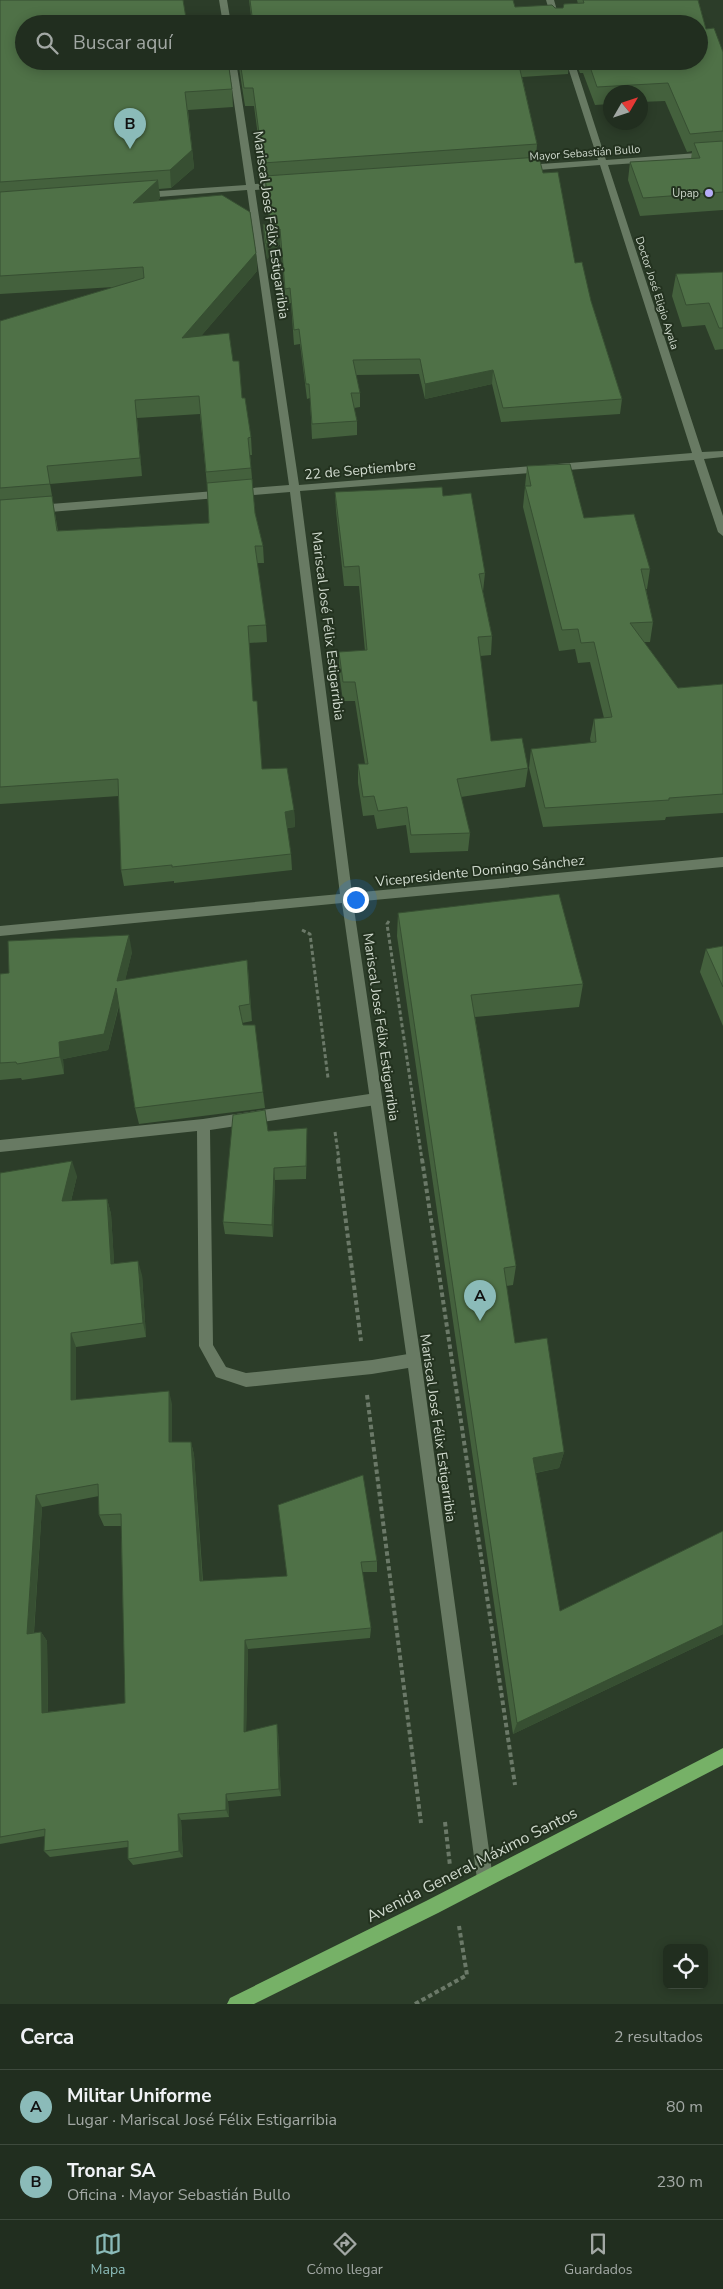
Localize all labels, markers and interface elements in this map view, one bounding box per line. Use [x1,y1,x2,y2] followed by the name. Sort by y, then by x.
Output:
[15,15,708,70] search box
[33,29,61,57] icon: search
[73,30,172,56] text: Buscar aquí
[603,85,648,130] north arrow
[114,108,146,149] pin: B
[248,130,294,320] street label: Mariscal José Félix Estigarribia
[529,142,641,164] street label: Mayor Sebastián Bullo
[672,186,699,201] place label: Upap
[703,187,715,199] marker: Upap
[632,235,682,352] street label: Doctor José Eligio Ayala
[303,456,417,484] street label: 22 de Septiembre
[307,531,349,721] street label: Mariscal José Félix Estigarribia
[374,851,586,892] street label: Vicepresidente Domingo Sánchez
[343,887,369,913] your location
[358,932,404,1122] street label: Mariscal José Félix Estigarribia
[464,1280,496,1321] pin: A
[415,1333,461,1523] street label: Mariscal José Félix Estigarribia
[363,1802,581,1928] street label: Avenida General Máximo Santos
[663,1944,708,1989] map controls
[663,1944,708,1989] button: locate
[20,2023,74,2051] text: Cerca
[614,2026,703,2048] text: 2 resultados
[67,2083,212,2109] text: Militar Uniforme
[30,2096,42,2118] text: A
[666,2096,703,2118] text: 80 m
[67,2109,337,2131] text: Lugar · Mariscal José Félix Estigarribia
[67,2158,156,2184] text: Tronar SA
[30,2171,42,2193] text: B
[656,2171,703,2193] text: 230 m
[67,2184,291,2206] text: Oficina · Mayor Sebastián Bullo
[91,2230,125,2279] tab: Mapa
[306,2230,383,2279] tab: Cómo llegar
[564,2230,633,2279] tab: Guardados

